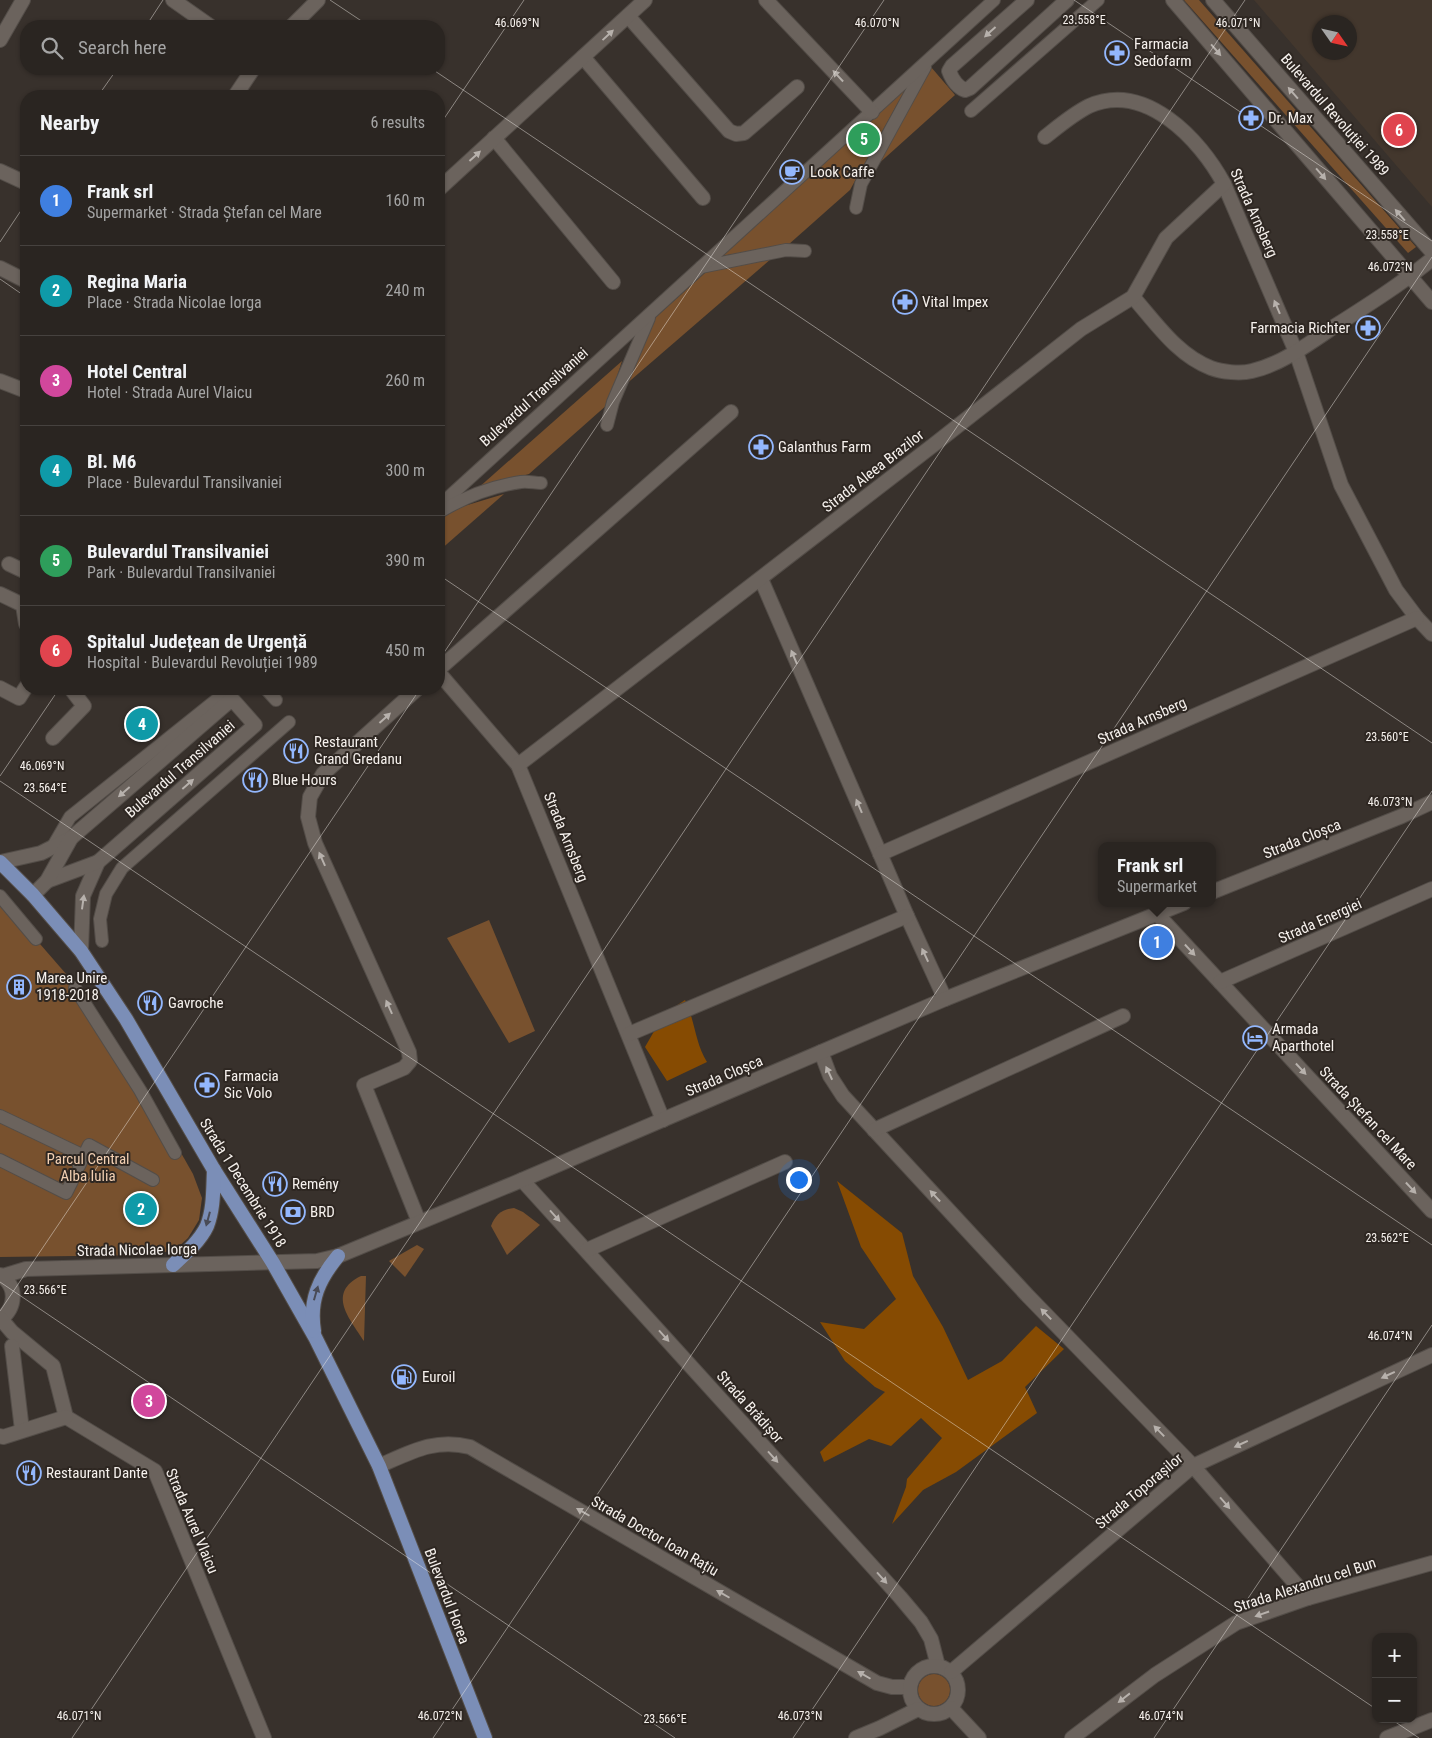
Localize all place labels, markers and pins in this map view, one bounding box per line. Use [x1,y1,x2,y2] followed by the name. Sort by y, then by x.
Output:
[1134,35,1192,70] place label: Farmacia Sedofarm
[1104,40,1130,66] pharmacy icon: Farmacia Sedofarm
[1238,105,1264,131] pharmacy icon: Dr. Max
[1268,109,1313,127] place label: Dr. Max
[1383,111,1415,149] pin: 6
[848,120,880,158] pin: 5
[779,159,805,185] cafe icon: Look Caffe
[810,163,874,181] place label: Look Caffe
[892,289,918,315] pharmacy icon: Vital Impex
[922,293,989,311] place label: Vital Impex
[1355,315,1381,341] pharmacy icon: Farmacia Richter
[1250,319,1350,337] place label: Farmacia Richter
[748,434,774,460] pharmacy icon: Galanthus Farm
[778,438,871,456] place label: Galanthus Farm
[126,705,158,743] pin: 4
[314,733,402,768] place label: Restaurant Grand Gredanu
[283,738,309,764] restaurant icon: Restaurant Grand Gredanu
[242,767,268,793] restaurant icon: Blue Hours
[272,771,337,789] place label: Blue Hours
[1141,923,1173,961] pin: 1
[36,969,107,1004] place label: Marea Unire 1918-2018
[6,974,32,1000] building icon: Marea Unire 1918-2018
[137,990,163,1016] restaurant icon: Gavroche
[168,994,224,1012] place label: Gavroche
[1272,1020,1334,1055] place label: Armada Aparthotel
[1242,1025,1268,1051] hotel icon: Armada Aparthotel
[224,1067,279,1102] place label: Farmacia Sic Volo
[194,1072,220,1098] pharmacy icon: Farmacia Sic Volo
[262,1171,288,1197] restaurant icon: Remény
[292,1175,339,1193] place label: Remény
[125,1190,157,1228] pin: 2
[280,1199,306,1225] bank icon: BRD
[310,1203,335,1221] place label: BRD
[391,1364,417,1390] fuel station icon: Euroil
[422,1368,455,1386] place label: Euroil
[133,1382,165,1420] pin: 3
[16,1460,42,1486] restaurant icon: Restaurant Dante
[46,1464,148,1482] place label: Restaurant Dante

